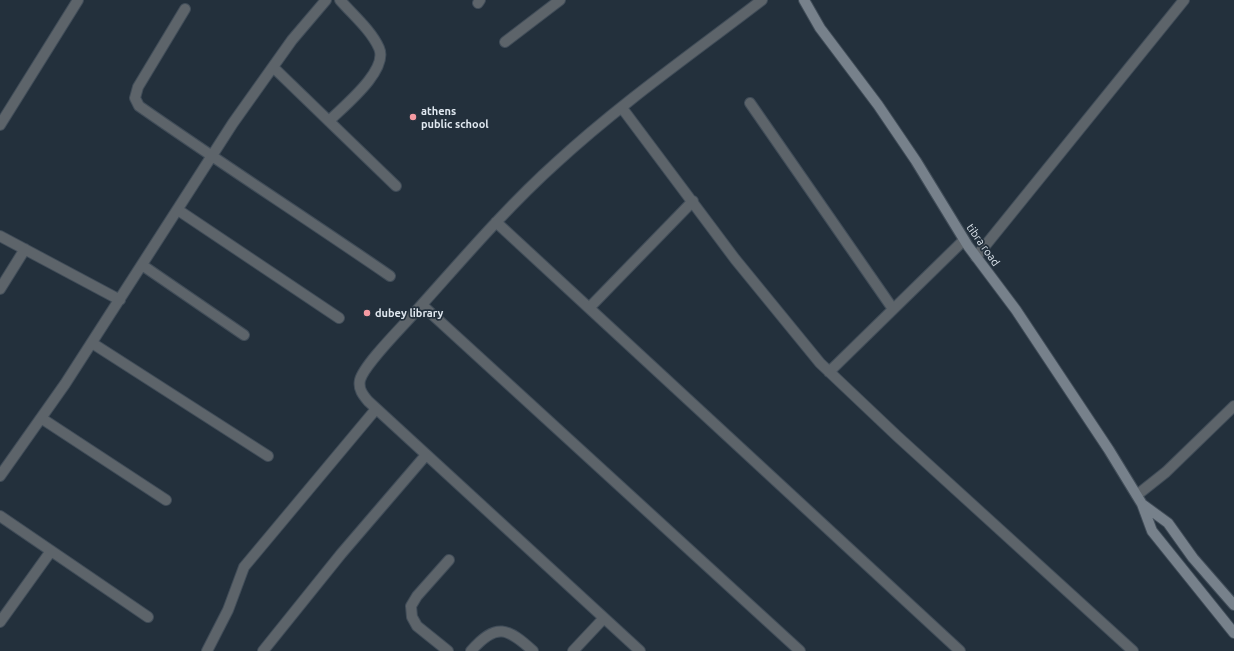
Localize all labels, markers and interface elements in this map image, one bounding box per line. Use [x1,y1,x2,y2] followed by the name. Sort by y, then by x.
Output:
[421,104,489,130] place label: athens public school
[408,112,418,122] marker: athens public school
[964,221,1002,269] street label: tibra road
[375,306,443,320] place label: dubey library
[362,308,372,318] marker: dubey library

